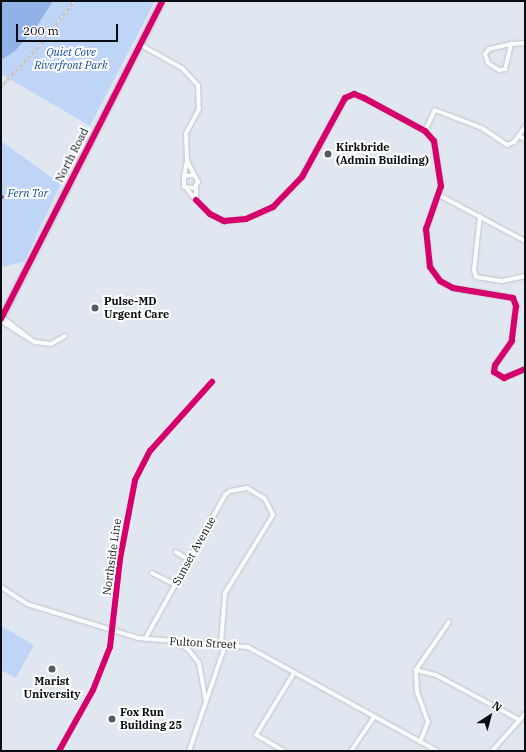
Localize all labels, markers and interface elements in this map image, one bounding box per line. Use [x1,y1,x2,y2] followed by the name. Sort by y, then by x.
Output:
[18,16,120,42] scale bar
[23,23,59,38] text: 200 m
[34,46,108,72] park label: Quiet Cove Riverfront Park
[53,126,91,184] street label: North Road
[336,141,429,167] place label: Kirkbride (Admin Building)
[323,149,333,159] marker: Kirkbride (Admin Building)
[8,186,48,200] park label: Fern Tor
[104,295,169,321] place label: Pulse-MD Urgent Care
[89,302,101,314] marker: Pulse-MD Urgent Care
[170,514,218,588] street label: Sunset Avenue
[100,518,124,596] street label: Northside Line
[169,635,237,651] street label: Fulton Street
[47,664,57,674] marker: Marist University
[24,675,80,701] place label: Marist University
[470,696,510,736] north arrow
[489,698,505,715] text: N
[120,706,182,732] place label: Fox Run Building 25
[107,714,117,724] marker: Fox Run Building 25

